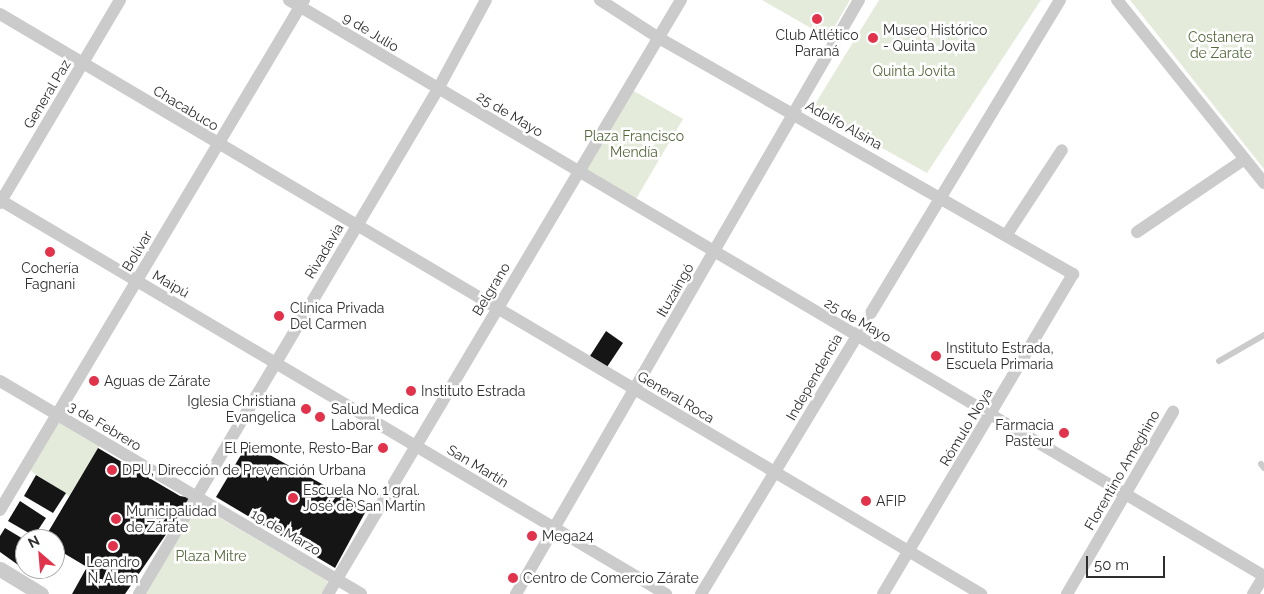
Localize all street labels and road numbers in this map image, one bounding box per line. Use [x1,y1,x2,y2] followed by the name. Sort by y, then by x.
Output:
[340,9,402,55] street label: 9 de Julio
[20,56,74,132] street label: General Paz
[150,82,222,134] street label: Chacabuco
[474,88,546,140] street label: 25 de Mayo
[803,97,885,153] street label: Adolfo Alsina
[301,220,347,282] street label: Rivadavia
[118,228,156,274] street label: Bolívar
[469,259,513,319] street label: Belgrano
[653,260,697,320] street label: Ituzaingó
[150,267,192,301] street label: Maipú
[822,294,894,346] street label: 25 de Mayo
[782,331,846,423] street label: Independencia
[634,367,718,427] street label: General Roca
[936,385,996,469] street label: Rómulo Noya
[65,398,145,454] street label: 3 de Febrero
[1081,407,1163,533] street label: Florentino Ameghino
[444,441,512,491] street label: San Martín
[248,505,324,559] street label: 19 de Marzo

